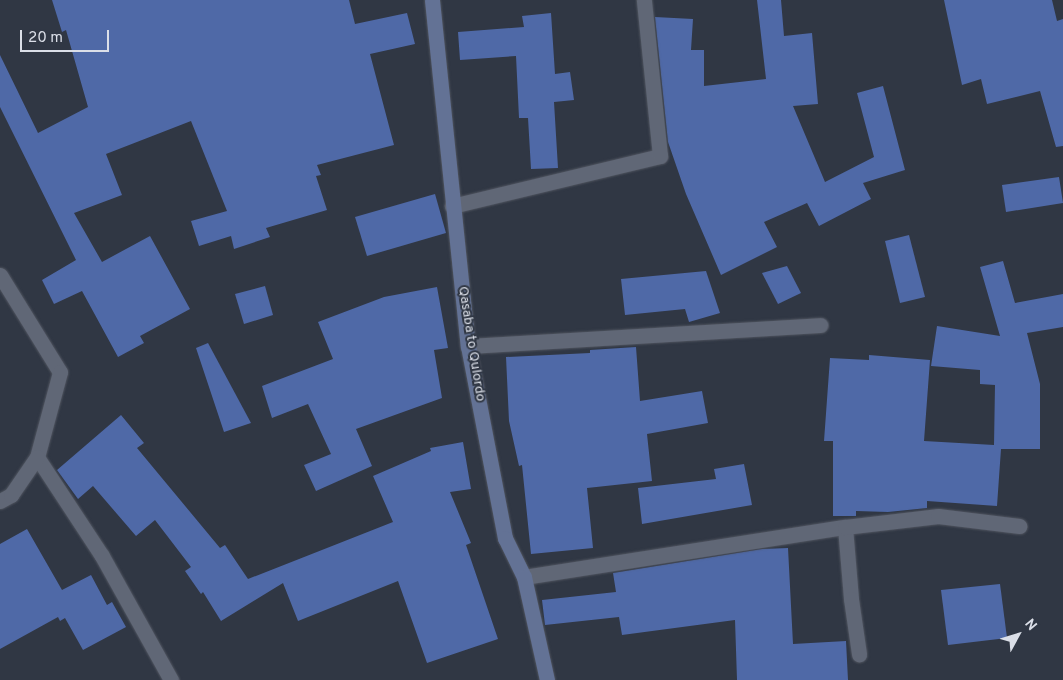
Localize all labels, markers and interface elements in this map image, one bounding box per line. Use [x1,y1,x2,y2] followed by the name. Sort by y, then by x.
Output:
[22,20,111,52] scale bar
[28,29,63,48] text: 20 m
[454,285,488,403] street label: Qasaba to Qulordo
[993,610,1043,660] north arrow
[1020,616,1040,635] text: N

